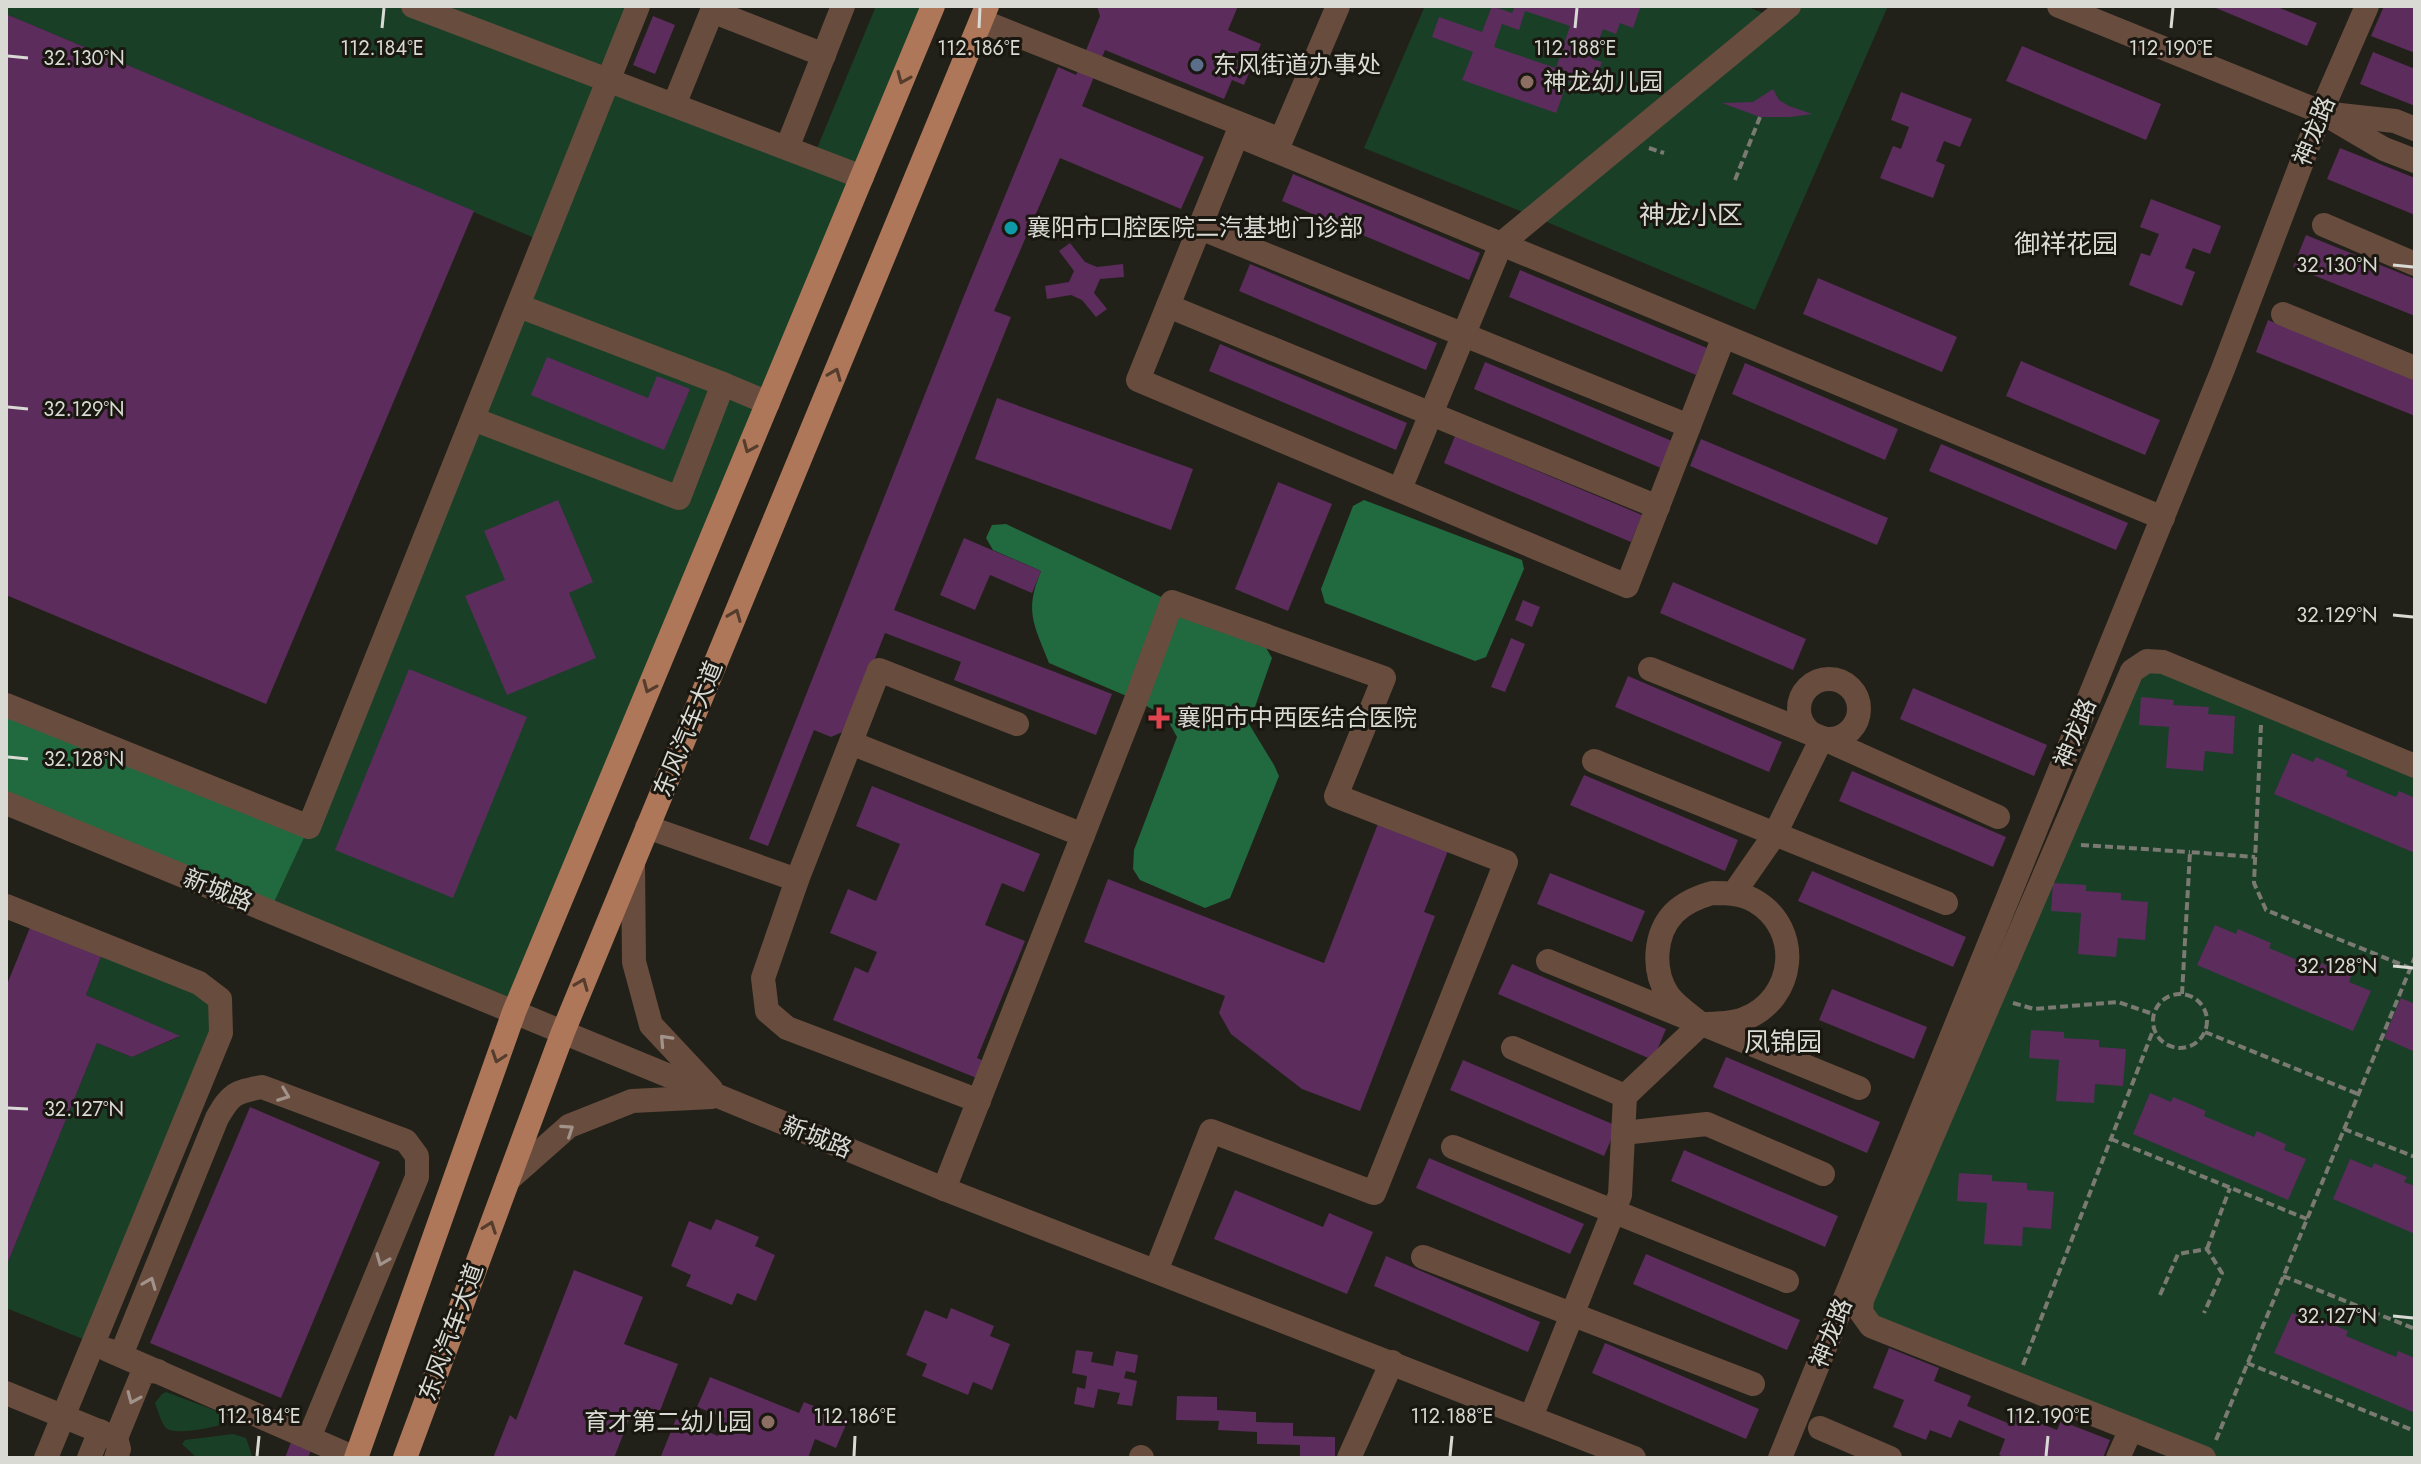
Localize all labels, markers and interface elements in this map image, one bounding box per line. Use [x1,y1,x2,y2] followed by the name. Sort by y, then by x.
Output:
[340,34,424,63] text: 112.184°E
[937,34,1021,63] text: 112.186°E
[1534,34,1616,63] text: 112.188°E
[2129,34,2213,63] text: 112.190°E
[43,44,125,73] text: 32.130°N
[1213,47,1381,82] place label: 东风街道办事处
[1188,56,1206,74] marker: 东风街道办事处
[1543,64,1663,99] place label: 神龙幼儿园
[896,70,913,84] one-way arrow
[1518,73,1536,91] marker: 神龙幼儿园
[2284,91,2343,171] street label: 神龙路
[1639,196,1743,234] district label: 神龙小区
[1027,210,1363,245] place label: 襄阳市口腔医院二汽基地门诊部
[1002,219,1020,237] marker: 襄阳市口腔医院二汽基地门诊部
[2014,225,2118,263] district label: 御祥花园
[2296,251,2378,280] text: 32.130°N
[825,368,841,382] one-way arrow
[43,395,125,424] text: 32.129°N
[743,439,759,453] one-way arrow
[2296,601,2378,630] text: 32.129°N
[726,609,742,623] one-way arrow
[644,655,731,802] street label: 东风汽车大道
[643,679,659,693] one-way arrow
[2045,693,2104,773] street label: 神龙路
[1177,700,1417,735] place label: 襄阳市中西医结合医院
[1148,707,1170,729] marker: 襄阳市中西医结合医院
[44,745,124,774] text: 32.128°N
[178,860,258,919] street label: 新城路
[2297,952,2377,981] text: 32.128°N
[573,978,589,992] one-way arrow
[1744,1023,1822,1061] district label: 凤锦园
[659,1035,674,1049] one-way arrow
[491,1050,507,1064] one-way arrow
[276,1085,290,1102] one-way arrow
[44,1095,124,1124] text: 32.127°N
[777,1107,857,1166] street label: 新城路
[559,1125,573,1140] one-way arrow
[480,1221,497,1235] one-way arrow
[376,1252,392,1266] one-way arrow
[409,1258,492,1405] street label: 东风汽车大道
[141,1277,157,1291] one-way arrow
[1801,1293,1860,1373] street label: 神龙路
[2297,1302,2377,1331] text: 32.127°N
[126,1390,142,1404] one-way arrow
[217,1402,301,1431] text: 112.184°E
[813,1402,897,1431] text: 112.186°E
[1411,1402,1493,1431] text: 112.188°E
[2006,1402,2090,1431] text: 112.190°E
[584,1404,752,1439] place label: 育才第二幼儿园
[759,1413,777,1431] marker: 育才第二幼儿园

